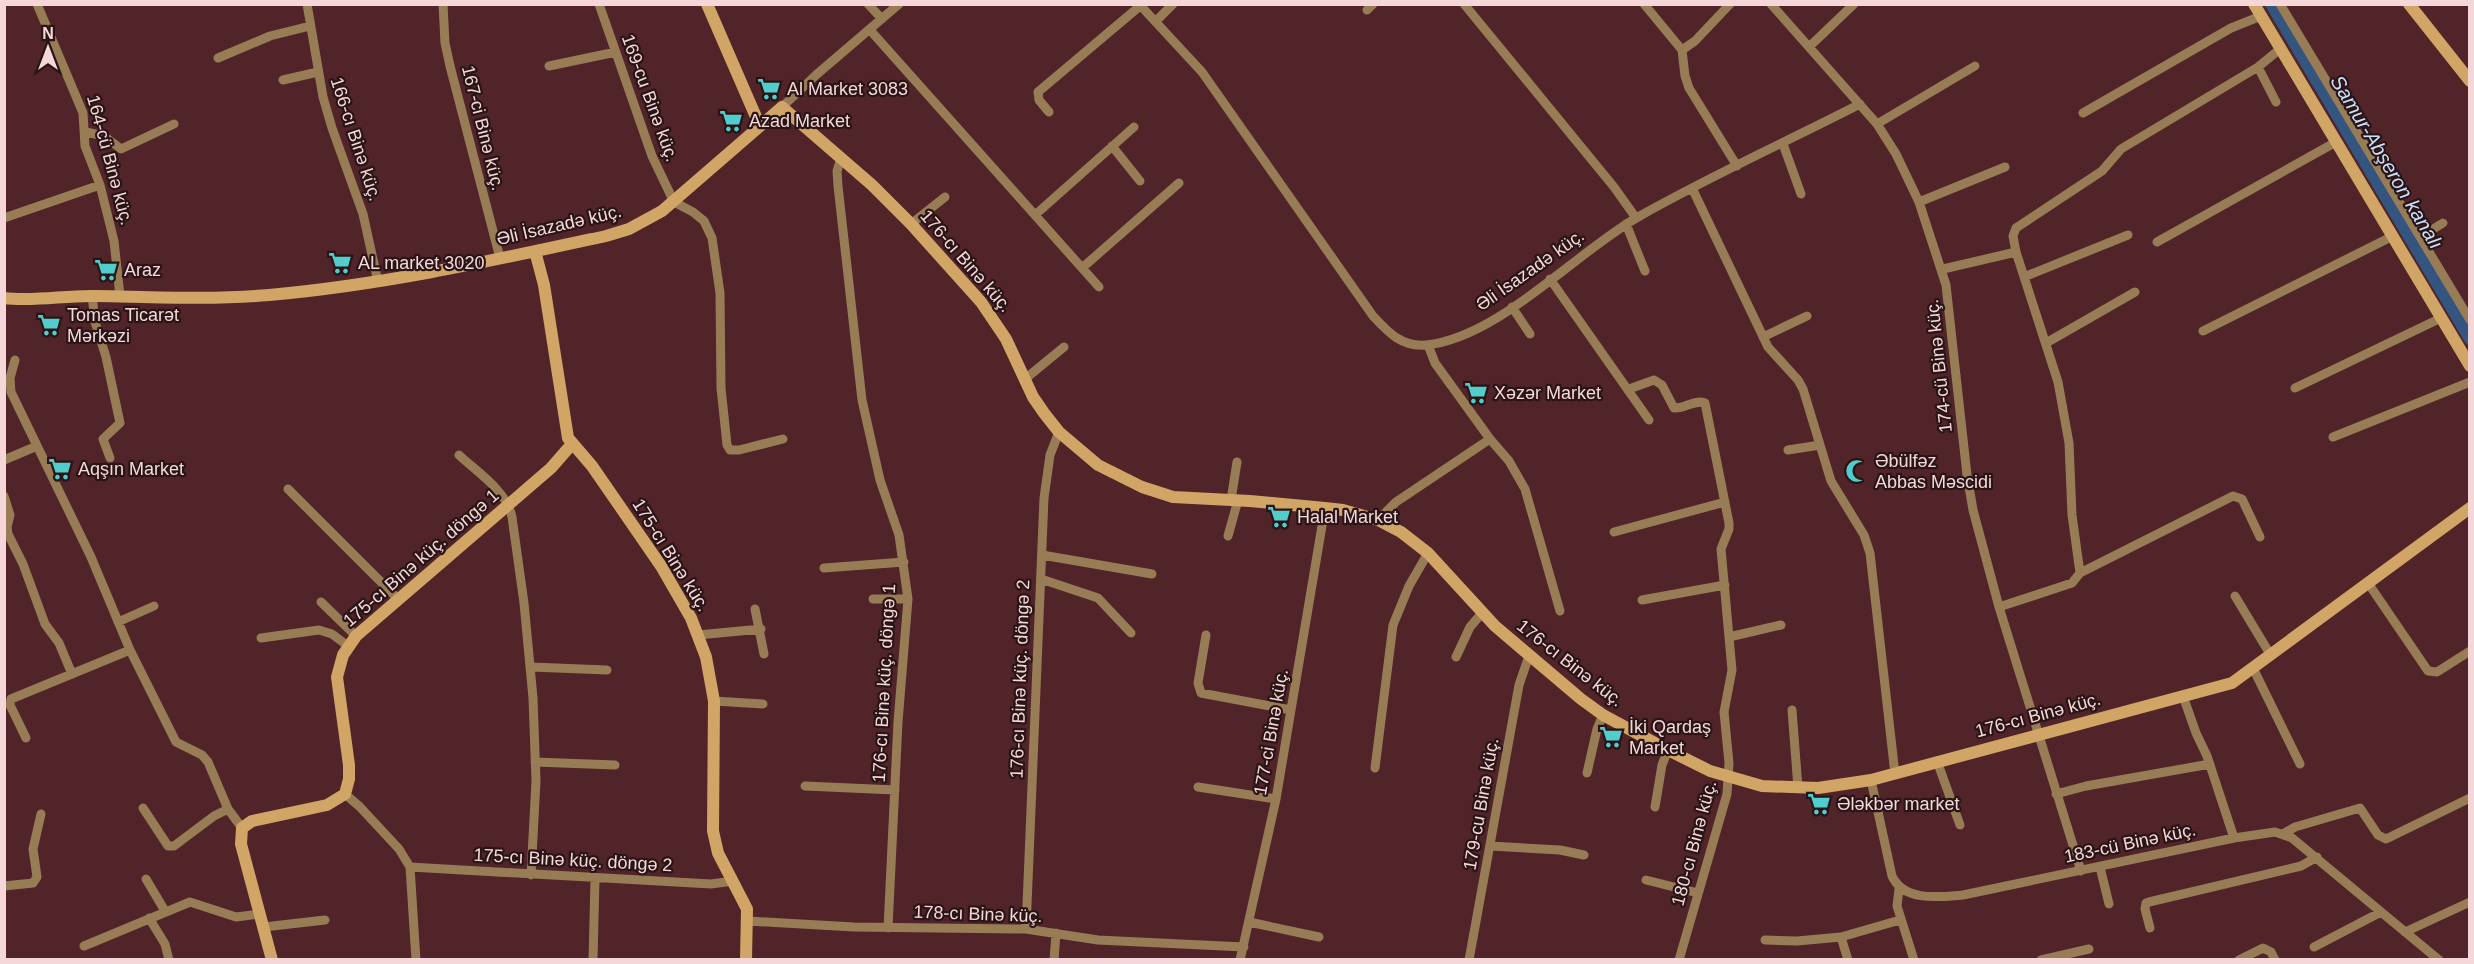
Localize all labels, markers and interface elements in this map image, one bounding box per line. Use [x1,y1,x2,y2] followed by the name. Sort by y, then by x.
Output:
[18,18,78,78] north arrow
[42,25,54,42] text: N
[618,32,682,164] street label: 169-cu Binə küç.
[458,63,508,193] street label: 167-ci Binə küç.
[2326,71,2448,253] water label: Samur-Abşeron kanalı
[327,75,385,203] street label: 166-cı Binə küç.
[756,76,782,102] supermarket icon: Al Market 3083
[787,79,908,99] place label: Al Market 3083
[83,93,137,227] street label: 164-cü Binə küç.
[718,108,744,134] supermarket icon: Azad Market
[749,111,850,131] place label: Azad Market
[495,201,623,249] street label: Əli İsazadə küç.
[916,206,1016,316] street label: 176-cı Binə küç.
[1472,225,1588,315] street label: Əli İsazadə küç.
[327,250,353,276] supermarket icon: AL market 3020
[358,253,484,273] place label: AL market 3020
[93,257,119,283] supermarket icon: Araz
[124,260,161,280] place label: Araz
[1922,298,1956,434] street label: 174-cü Binə küç.
[67,305,179,346] place label: Tomas Ticarət Mərkəzi
[36,312,62,338] supermarket icon: Tomas Ticarət Mərkəzi
[1463,380,1489,406] supermarket icon: Xəzər Market
[1494,383,1601,403] place label: Xəzər Market
[1875,451,1992,492] place label: Əbülfəz Abbas Məscidi
[47,456,73,482] supermarket icon: Aqşın Market
[1844,458,1870,484] mosque icon: Əbülfəz Abbas Məscidi
[78,459,184,479] place label: Aqşın Market
[339,485,503,631] street label: 175-cı Binə küç. döngə 1
[628,495,714,615] street label: 175-cı Binə küç.
[1266,504,1292,530] supermarket icon: Halal Market
[1297,507,1398,527] place label: Halal Market
[1007,579,1033,779] street label: 176-cı Binə küç. döngə 2
[869,583,899,783] street label: 176-cı Binə küç. döngə 1
[1513,615,1627,711] street label: 176-cı Binə küç.
[1250,667,1292,797] street label: 177-ci Binə küç.
[1973,689,2103,741] street label: 176-cı Binə küç.
[1629,717,1711,758] place label: İki Qardaş Market
[1598,724,1624,750] supermarket icon: İki Qardaş Market
[1460,736,1502,872] street label: 179-cu Binə küç.
[1668,778,1720,908] street label: 180-cı Binə küç.
[1806,791,1832,817] supermarket icon: Ələkbər market
[1837,794,1960,814] place label: Ələkbər market
[2062,819,2198,867] street label: 183-cü Binə küç.
[473,845,673,875] street label: 175-cı Binə küç. döngə 2
[913,902,1043,926] street label: 178-cı Binə küç.

